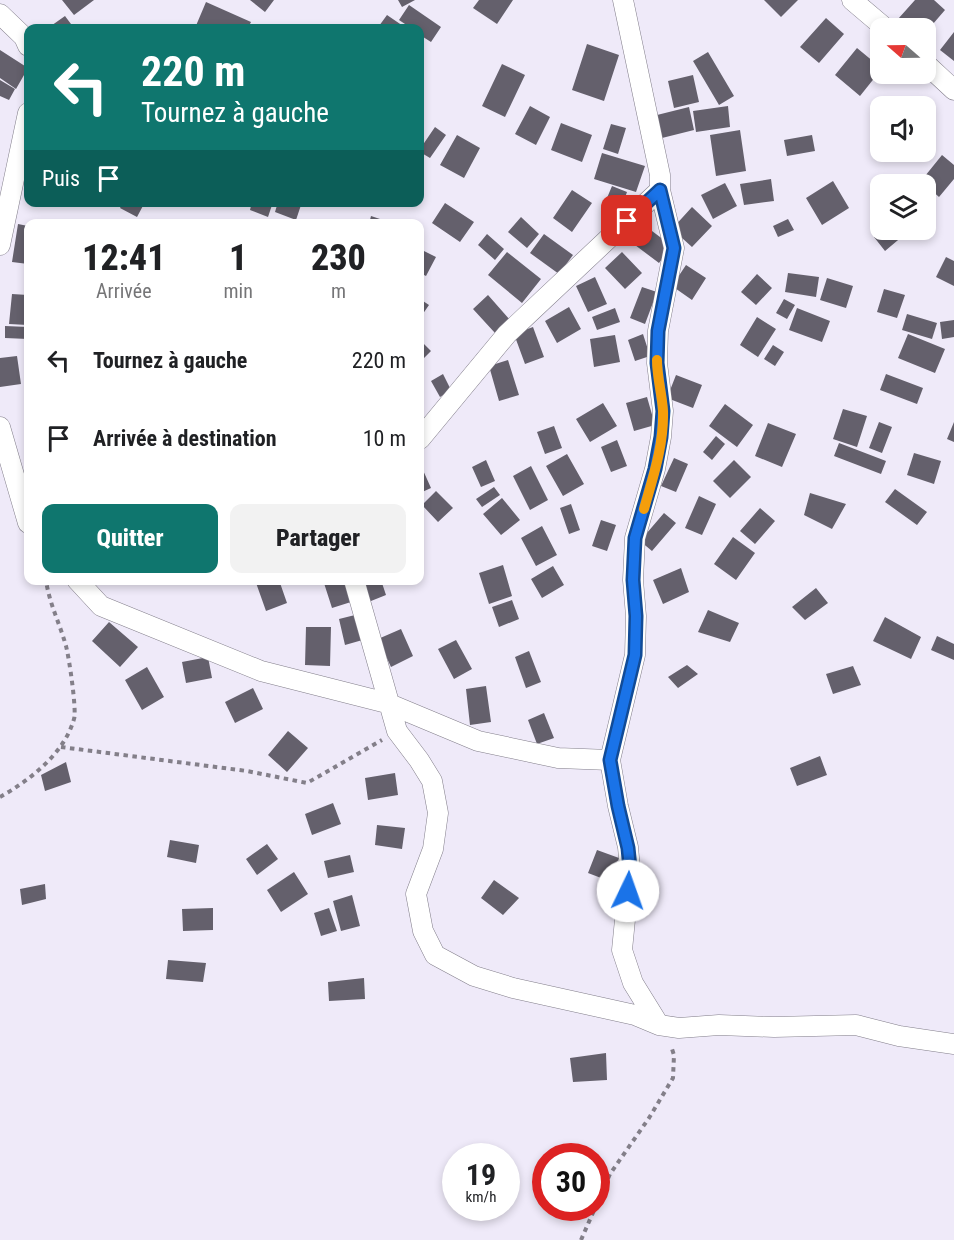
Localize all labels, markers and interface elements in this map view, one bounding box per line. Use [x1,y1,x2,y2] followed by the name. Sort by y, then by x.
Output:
[870,18,936,84] north arrow
[870,18,936,240] map controls
[141,47,246,96] text: 220 m
[42,48,120,126] icon: left
[870,96,936,162] button: sound
[141,97,329,129] text: Tournez à gauche
[92,162,125,195] icon: arrive
[42,166,80,191] text: Puis
[870,174,936,240] button: layers
[601,195,652,246] pin
[610,204,643,237] icon: arrive
[82,237,165,279] text: 12:41
[229,237,247,279] text: 1
[311,237,366,279] text: 230
[96,279,152,303] text: Arrivée
[224,279,253,303] text: min
[331,279,346,303] text: m
[42,344,75,377] icon: left
[93,348,247,373] text: Tournez à gauche
[352,348,406,373] text: 220 m
[42,422,75,455] icon: arrive
[93,426,277,451] text: Arrivée à destination
[363,426,406,451] text: 10 m
[42,504,218,573] button: Quitter
[230,504,406,573] button: Partager
[596,859,660,923] position arrow
[532,1143,610,1221] speed limit sign: 30
[466,1157,496,1192] text: 19
[466,1188,496,1206] text: km/h

